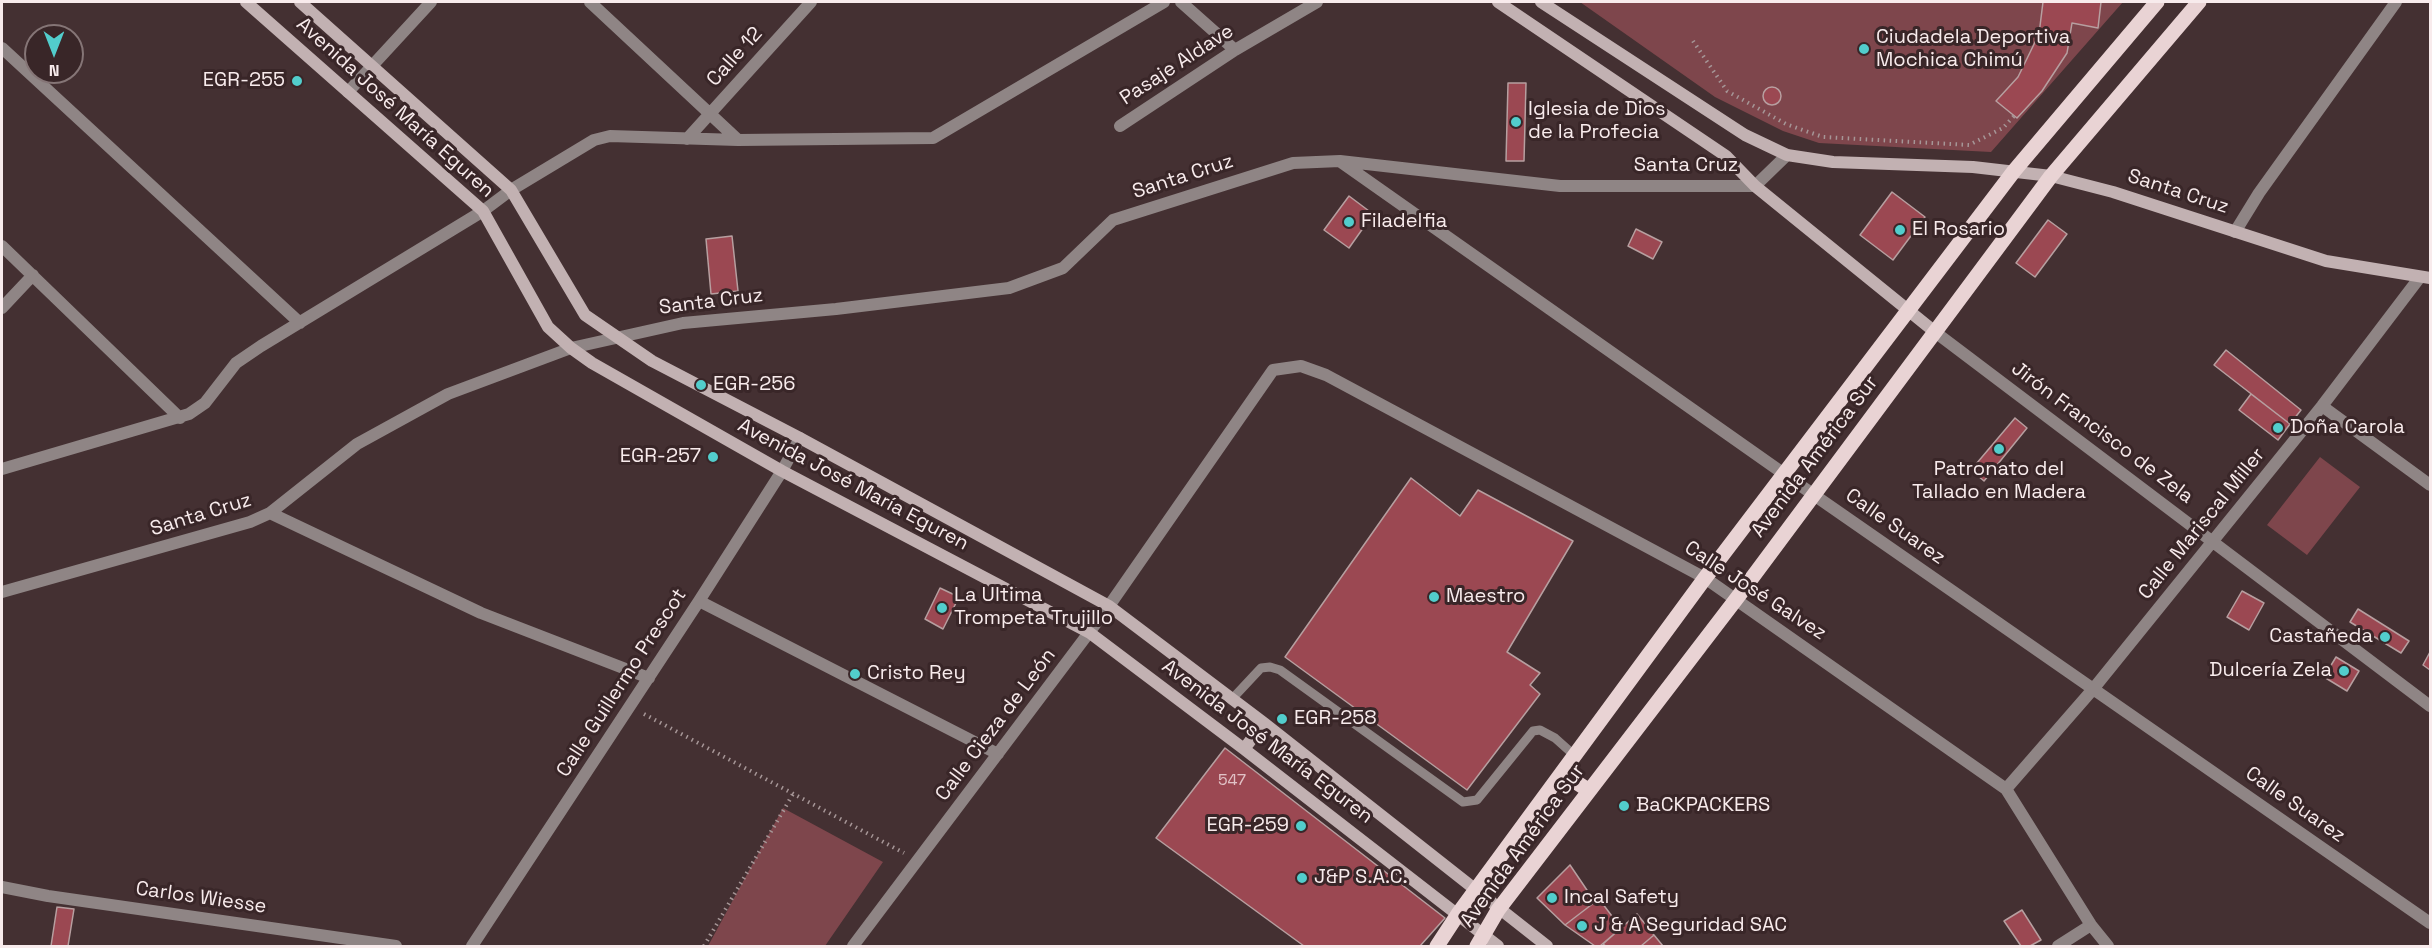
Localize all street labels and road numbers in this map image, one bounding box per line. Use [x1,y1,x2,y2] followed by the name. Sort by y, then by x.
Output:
[291,13,499,203] street label: Avenida José María Eguren
[1116,19,1238,111] street label: Pasaje Aldave
[702,22,768,92] street label: Calle 12
[1130,149,1236,205] street label: Santa Cruz
[1634,154,1738,178] street label: Santa Cruz
[2125,164,2231,220] street label: Santa Cruz
[658,284,764,320] street label: Santa Cruz
[2006,357,2198,509] street label: Jirón Francisco de Zela
[1746,372,1884,542] street label: Avenida América Sur
[734,414,972,556] street label: Avenida José María Eguren
[2134,443,2270,605] street label: Calle Mariscal Miller
[1841,484,1949,570] street label: Calle Suarez
[147,488,255,542] street label: Santa Cruz
[1680,536,1830,646] street label: Calle José Galvez
[552,584,692,782] street label: Calle Guillermo Prescot
[931,644,1061,806] street label: Calle Cieza de León
[1157,655,1377,829] street label: Avenida José María Eguren
[1456,760,1590,932] street label: Avenida América Sur
[2241,762,2349,848] street label: Calle Suarez
[134,877,268,919] street label: Carlos Wiesse

